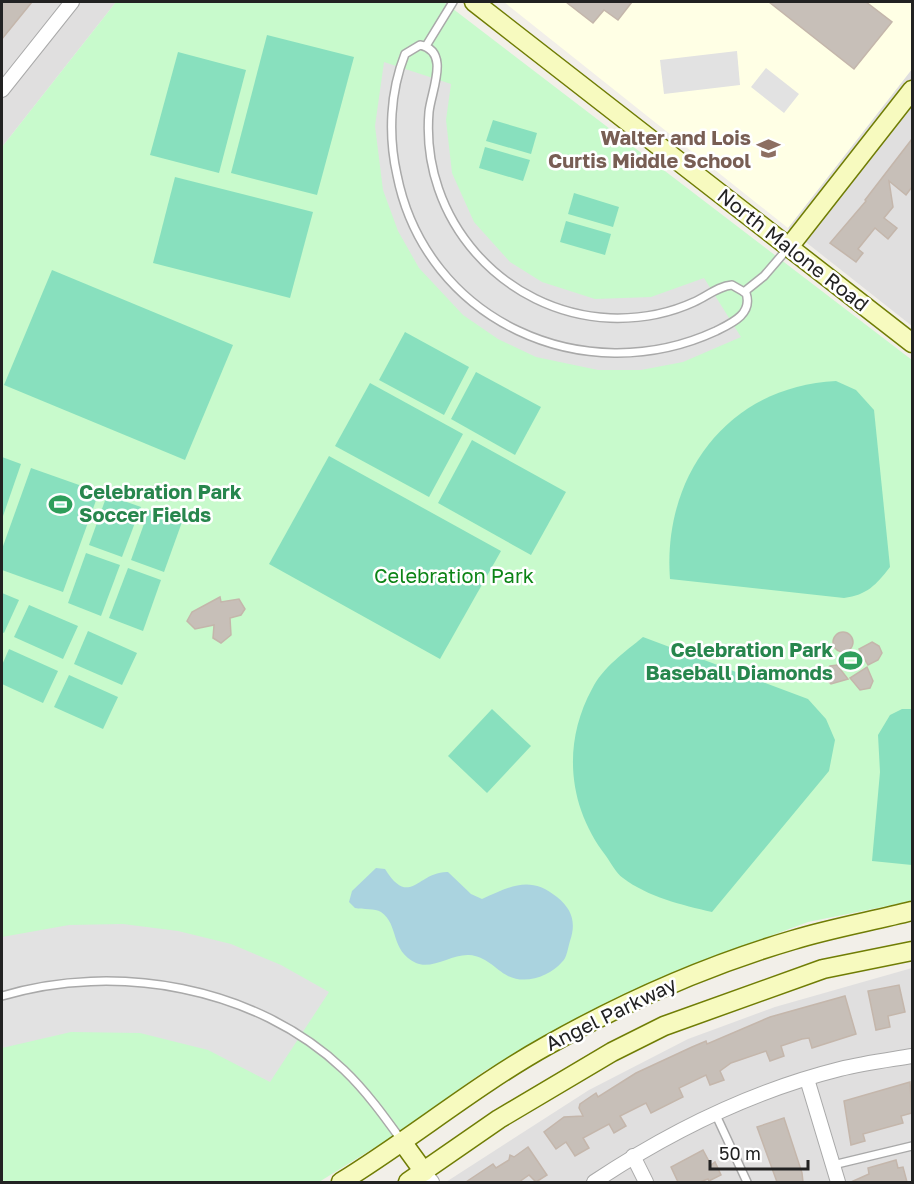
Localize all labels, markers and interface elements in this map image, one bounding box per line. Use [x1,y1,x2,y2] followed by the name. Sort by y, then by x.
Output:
[548,125,751,172] place label: Walter and Lois Curtis Middle School
[756,136,782,162] school or university icon: Walter and Lois Curtis Middle School
[713,183,874,316] street label: North Malone Road
[79,479,242,526] place label: Celebration Park Soccer Fields
[48,491,74,517] sports icon: Celebration Park Soccer Fields
[374,563,534,587] park label: Celebration Park
[646,637,833,684] place label: Celebration Park Baseball Diamonds
[838,648,864,674] sports icon: Celebration Park Baseball Diamonds
[541,971,680,1055] street label: Angel Parkway
[710,1133,808,1171] scale bar
[719,1142,761,1164] text: 50 m

